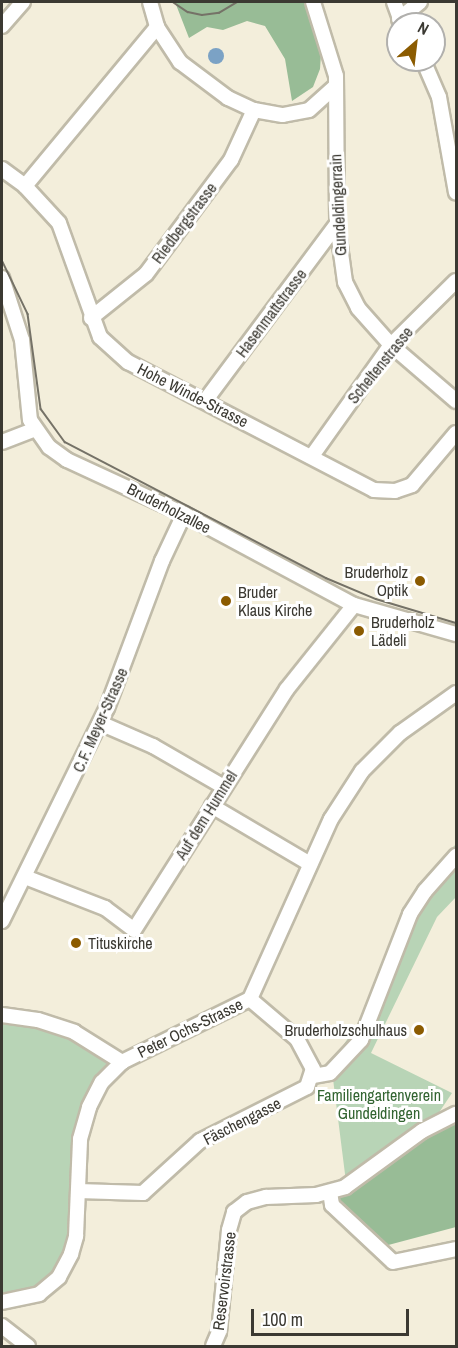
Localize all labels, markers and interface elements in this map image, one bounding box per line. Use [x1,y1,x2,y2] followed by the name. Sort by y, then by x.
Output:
[386,12,446,72] north arrow
[414,16,433,40] text: N
[326,154,350,256] street label: Gundeldingerrain
[147,179,221,267] street label: Riedbergstrasse
[232,265,310,361] street label: Hasenmattstrasse
[343,323,417,407] street label: Scheltenstrasse
[134,359,252,431] street label: Hohe Winde-Strasse
[124,479,214,537] street label: Bruderholzallee
[345,562,408,600] place label: Bruderholz Optik
[413,574,427,588] marker: Bruderholz Optik
[238,582,312,620] place label: Bruder Klaus Kirche
[219,594,233,608] marker: Bruder Klaus Kirche
[371,612,434,650] place label: Bruderholz Lädeli
[352,624,366,638] marker: Bruderholz Lädeli
[68,665,132,775] street label: C.F. Meyer-Strasse
[171,767,241,863] street label: Auf dem Hummel
[88,933,153,953] place label: Tituskirche
[69,936,83,950] marker: Tituskirche
[134,994,246,1062] street label: Peter Ochs-Strasse
[284,1020,407,1040] place label: Bruderholzschulhaus
[412,1023,426,1037] marker: Bruderholzschulhaus
[317,1085,441,1123] park label: Familiengartenverein Gundeldingen
[200,1093,284,1149] street label: Fäschengasse
[208,1231,240,1331] street label: Reservoirstrasse
[254,1297,412,1335] scale bar
[262,1307,303,1332] text: 100 m

